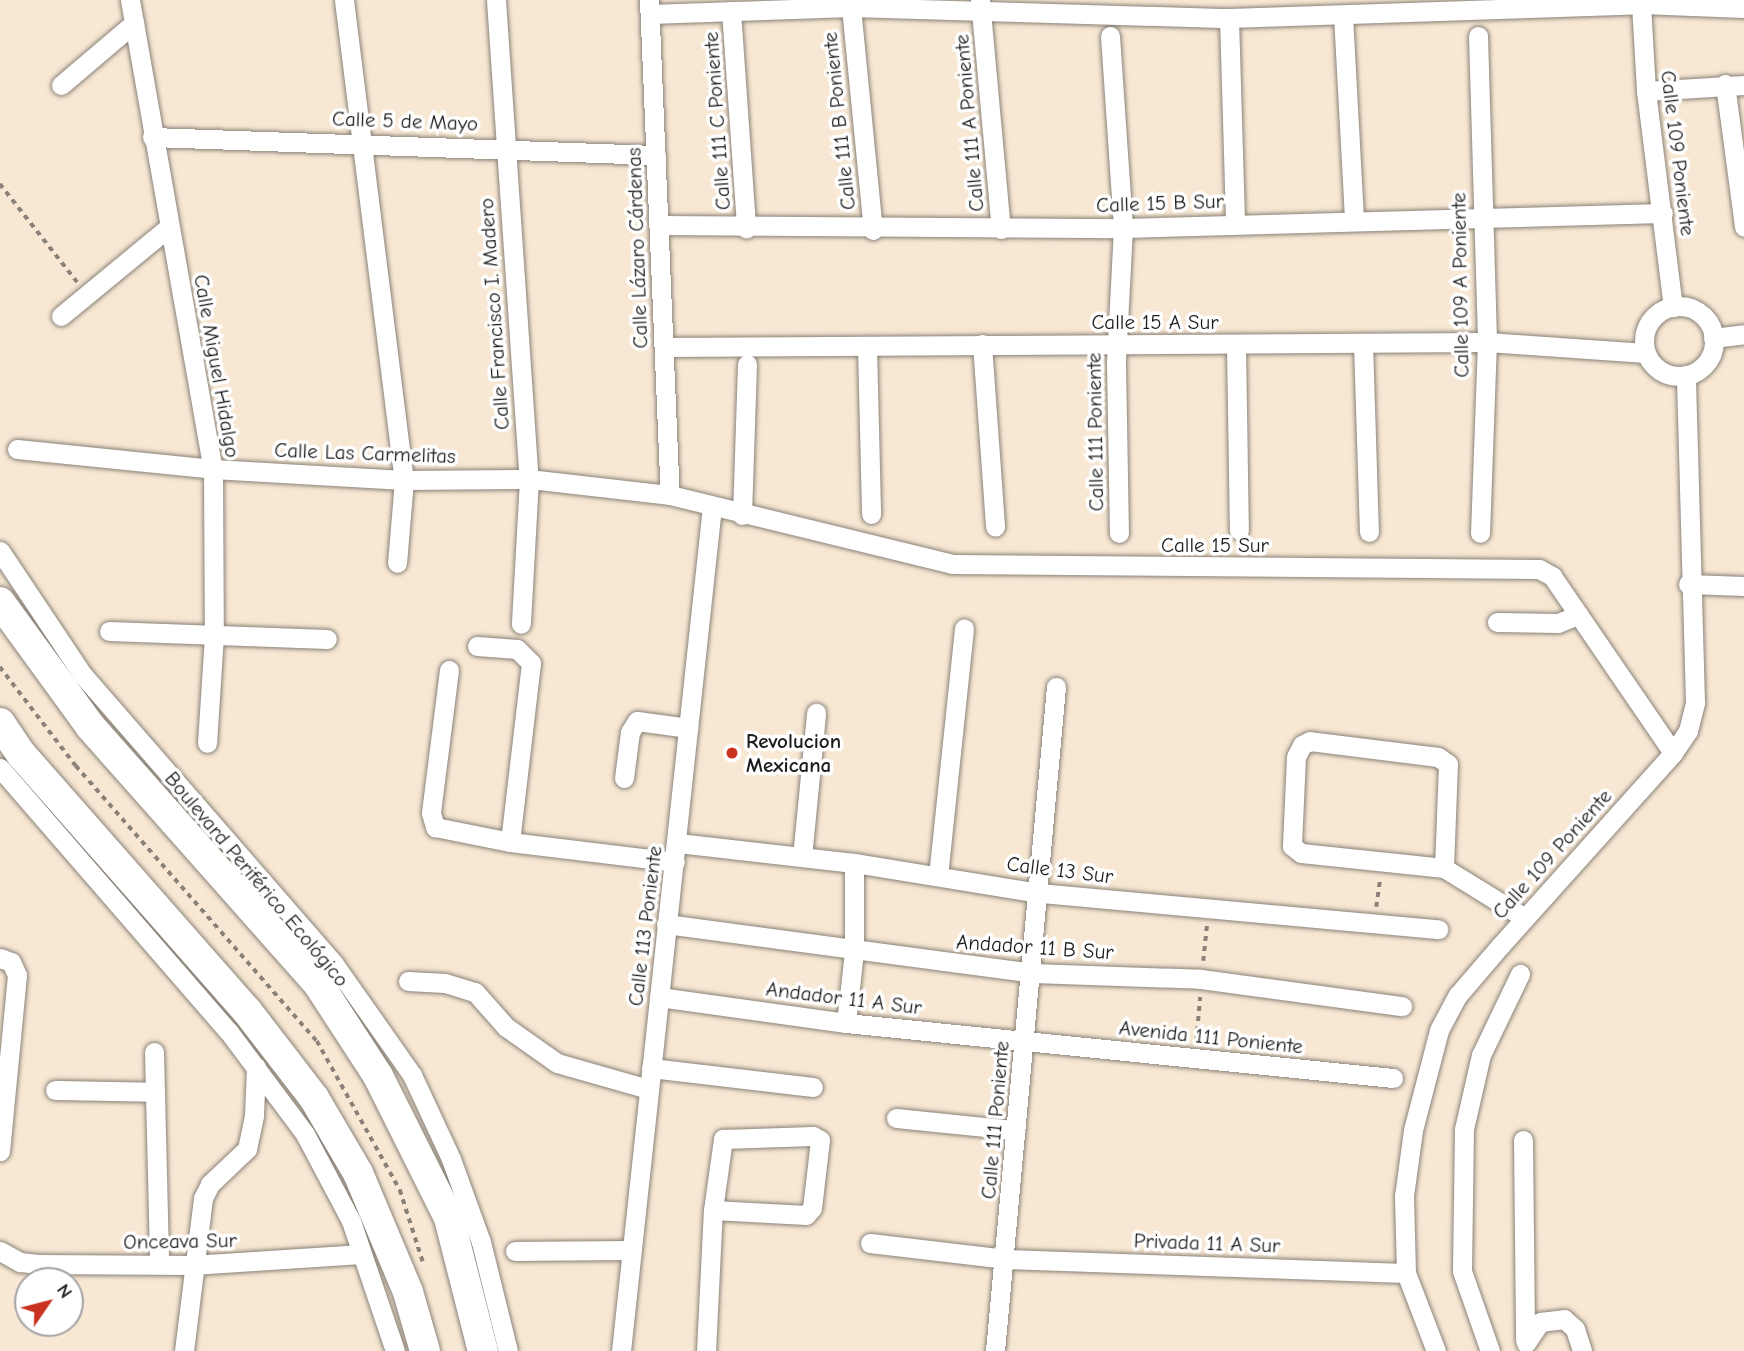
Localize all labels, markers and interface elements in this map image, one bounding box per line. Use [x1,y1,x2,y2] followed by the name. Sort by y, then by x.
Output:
[698,31,736,211] street label: Calle 111 C Poniente
[817,31,861,211] street label: Calle 111 B Poniente
[949,33,989,213] street label: Calle 111 A Poniente
[1655,69,1701,237] street label: Calle 109 Poniente
[332,106,478,136] street label: Calle 5 de Mayo
[621,147,653,349] street label: Calle Lázaro Cárdenas
[1096,188,1224,218] street label: Calle 15 B Sur
[1446,192,1474,378] street label: Calle 109 A Poniente
[473,197,515,431] street label: Calle Francisco I. Madero
[188,272,246,460] street label: Calle Miguel Hidalgo
[1091,309,1219,335] street label: Calle 15 A Sur
[1081,352,1109,512] street label: Calle 111 Poniente
[274,437,456,469] street label: Calle Las Carmelitas
[1161,532,1269,558] street label: Calle 15 Sur
[746,728,841,778] place label: Revolucion Mexicana
[724,745,740,761] marker: Revolucion Mexicana
[159,766,355,992] street label: Boulevard Periférico Ecológico
[1487,784,1617,924] street label: Calle 109 Poniente
[623,844,667,1008] street label: Calle 113 Poniente
[1005,851,1115,889] street label: Calle 13 Sur
[955,929,1115,965] street label: Andador 11 B Sur
[765,976,923,1020] street label: Andador 11 A Sur
[1118,1015,1304,1059] street label: Avenida 111 Poniente
[976,1040,1014,1200] street label: Calle 111 Poniente
[123,1227,237,1255] street label: Onceava Sur
[1133,1228,1281,1258] street label: Privada 11 A Sur
[14,1267,84,1337] north arrow
[52,1280,77,1302] text: N

